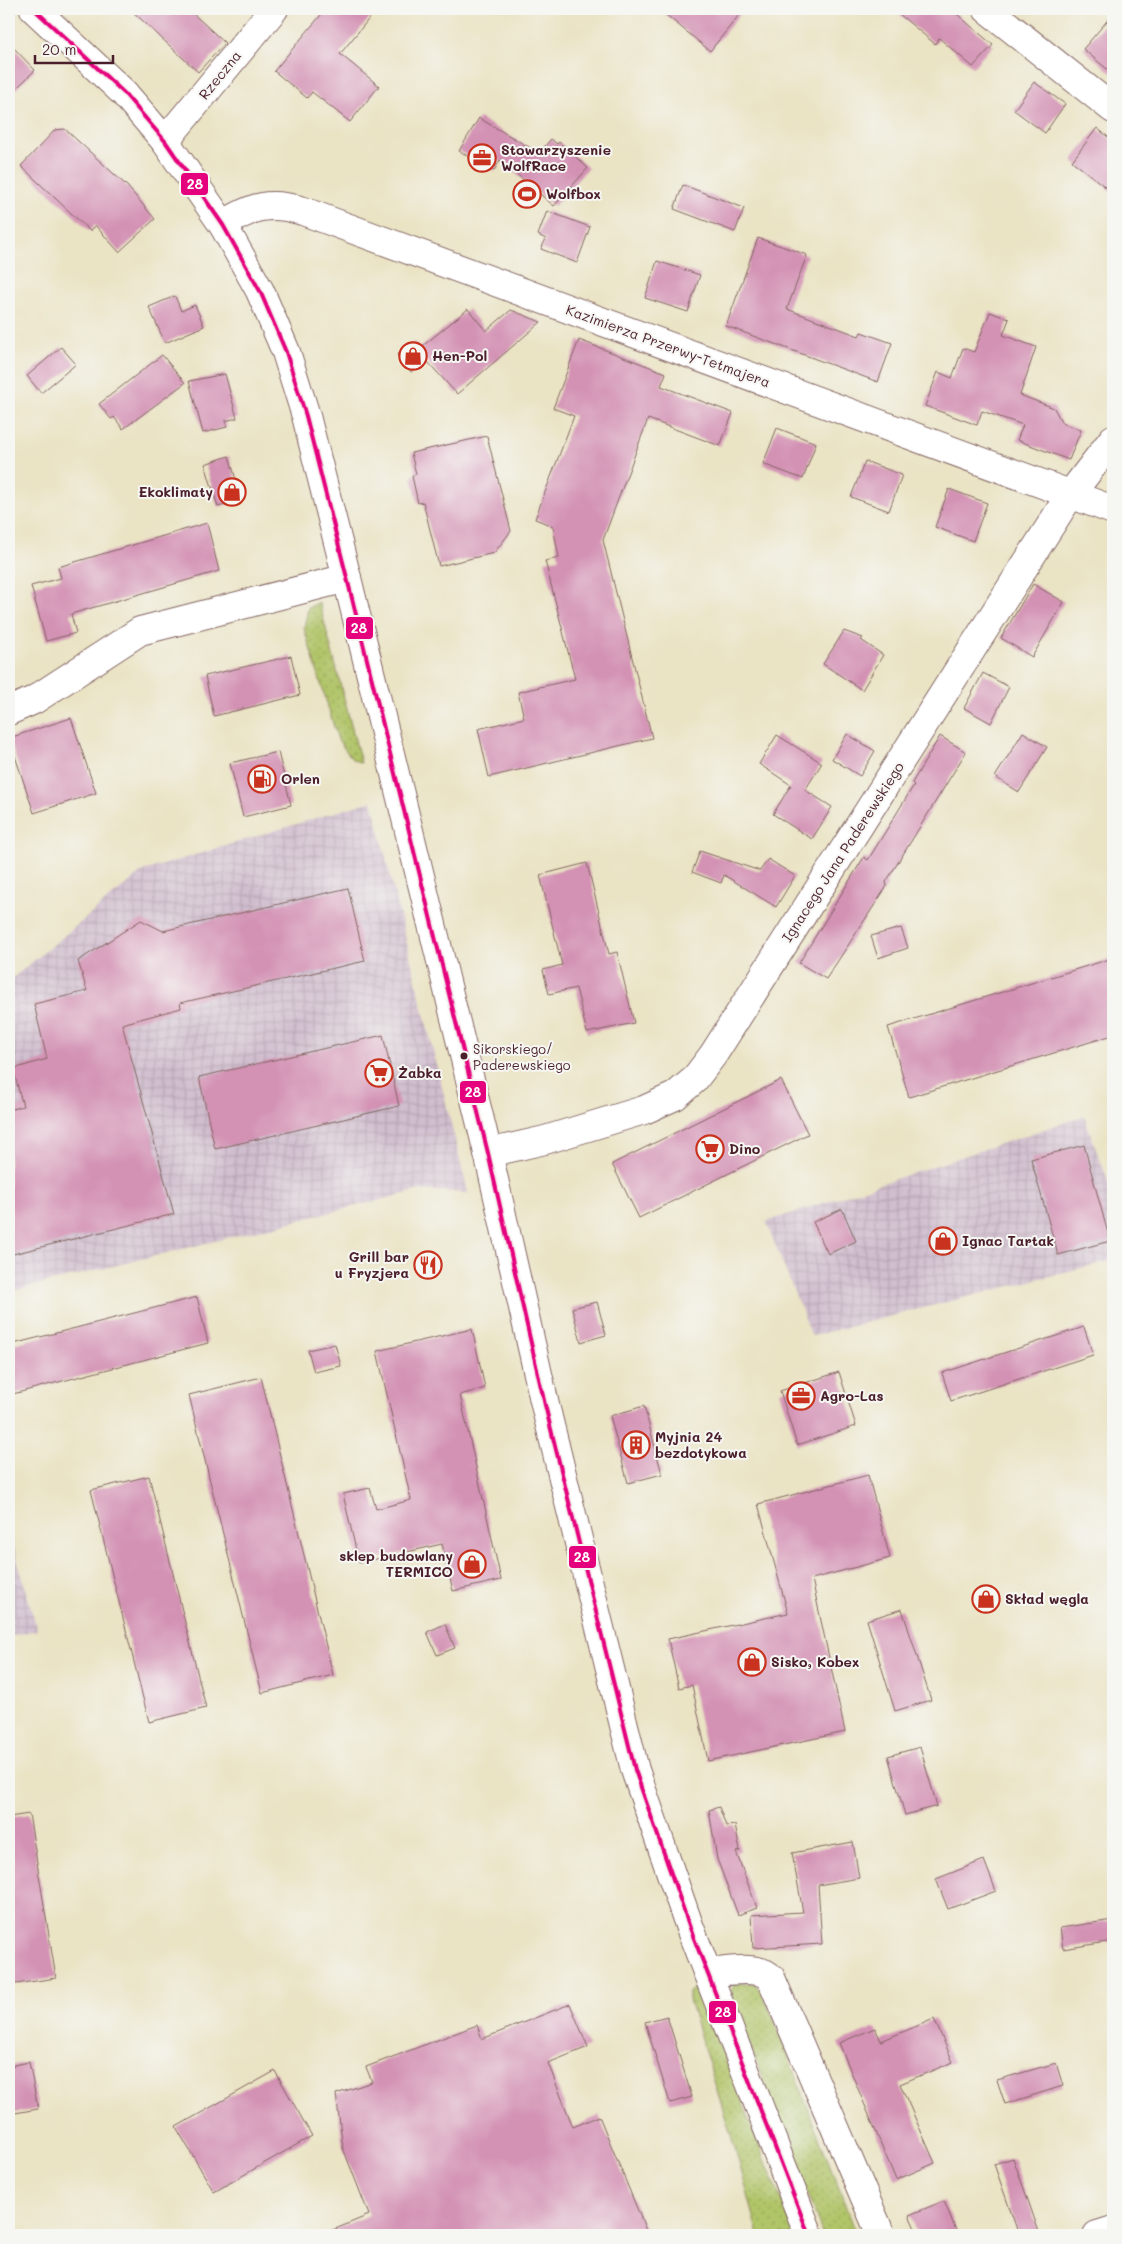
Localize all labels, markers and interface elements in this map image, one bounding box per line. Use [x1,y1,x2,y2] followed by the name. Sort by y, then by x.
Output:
[35,32,112,64] scale bar
[42,39,76,59] text: 20 m
[194,46,245,103] street label: Rzeczna
[501,140,611,175] place label: Stowarzyszenie WolfRace
[467,143,497,173] office icon: Stowarzyszenie WolfRace
[180,172,209,196] line badge: 28
[187,174,204,193] text: 28
[512,179,542,209] sports icon: Wolfbox
[546,184,601,203] place label: Wolfbox
[563,300,773,391] street label: Kazimierza Przerwy-Tetmajera
[398,341,428,371] shop icon: Hen-Pol
[432,346,487,365] place label: Hen-Pol
[217,477,247,507] shop icon: Ekoklimaty
[138,482,213,501] place label: Ekoklimaty
[345,616,374,640] line badge: 28
[351,618,368,637] text: 28
[777,758,908,945] street label: Ignacego Jana Paderewskiego
[247,764,277,794] fuel station icon: Orlen
[281,769,320,788] place label: Orlen
[473,1040,571,1073] place label: Sikorskiego/ Paderewskiego
[459,1051,469,1061] marker: Sikorskiego/ Paderewskiego
[364,1058,394,1088] supermarket icon: Żabka
[398,1063,442,1082] place label: Żabka
[459,1080,487,1104] line badge: 28
[465,1082,482,1101] text: 28
[695,1134,725,1164] supermarket icon: Dino
[729,1139,761,1158] place label: Dino
[928,1226,958,1256] shop icon: Ignac Tartak
[962,1231,1054,1250] place label: Ignac Tartak
[335,1247,409,1282] place label: Grill bar u Fryzjera
[413,1250,443,1280] restaurant icon: Grill bar u Fryzjera
[786,1381,816,1411] office icon: Agro-Las
[820,1386,884,1405] place label: Agro-Las
[655,1427,747,1462] place label: Myjnia 24 bezdotykowa
[621,1430,651,1460] building icon: Myjnia 24 bezdotykowa
[568,1545,597,1569] line badge: 28
[339,1546,453,1581] place label: sklep budowlany TERMICO
[574,1547,591,1566] text: 28
[457,1549,487,1579] shop icon: sklep budowlany TERMICO
[971,1584,1001,1614] shop icon: Skład węgla
[1005,1589,1089,1608] place label: Skład węgla
[737,1647,767,1677] shop icon: Sisko, Kobex
[771,1652,859,1671] place label: Sisko, Kobex
[708,2000,737,2024] line badge: 28
[715,2002,732,2021] text: 28

